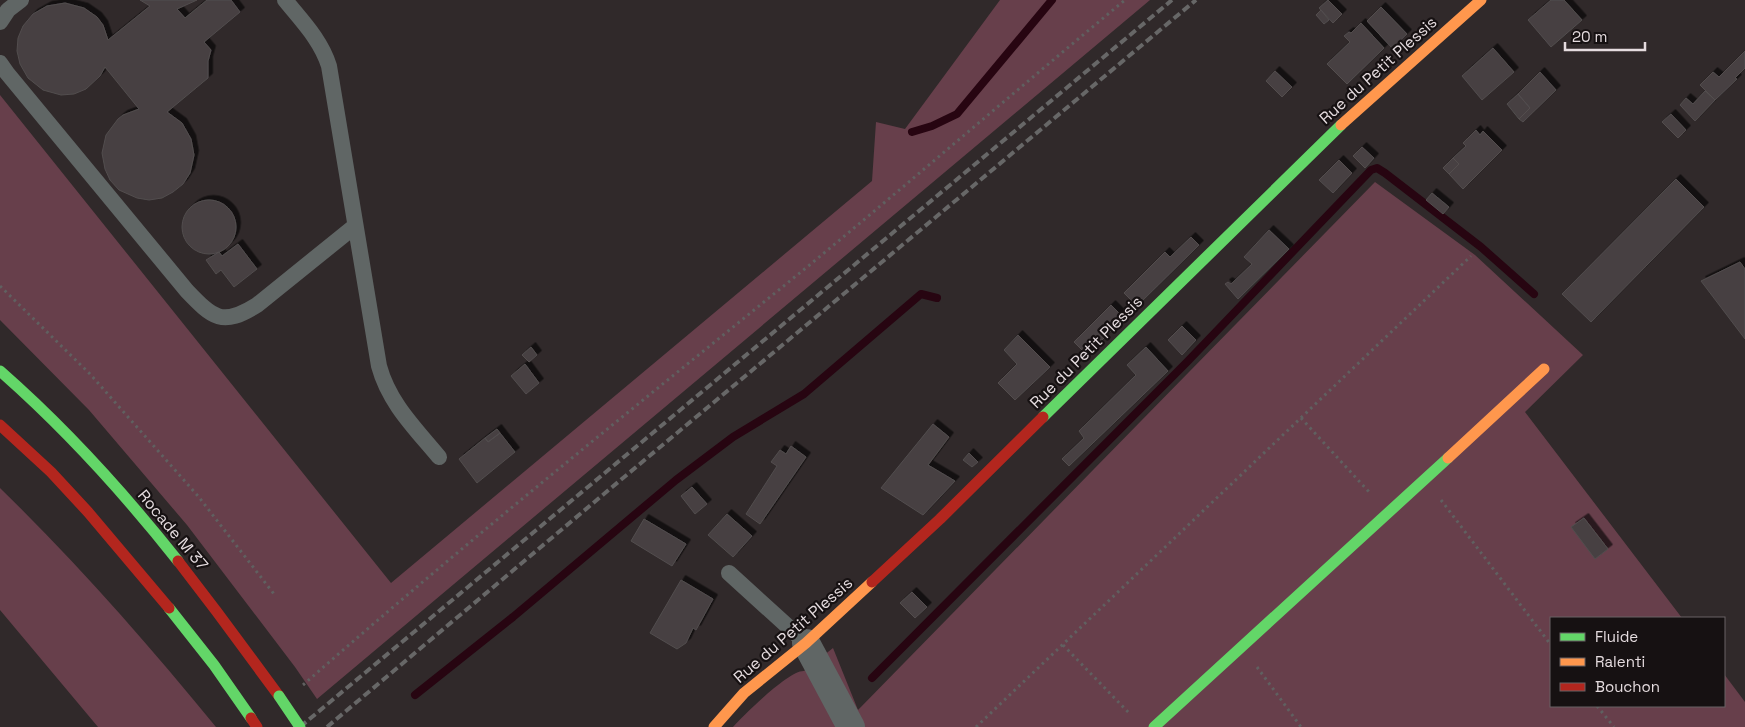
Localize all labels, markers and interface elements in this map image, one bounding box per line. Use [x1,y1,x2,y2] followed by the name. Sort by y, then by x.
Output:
[1315,12,1441,128] street label: Rue du Petit Plessis
[1565,20,1645,52] scale bar
[1572,27,1607,46] text: 20 m
[1025,291,1147,413] street label: Rue du Petit Plessis
[133,485,213,575] street label: Rocade M 37
[729,572,857,688] street label: Rue du Petit Plessis
[1550,617,1725,707] legend
[1595,627,1638,646] text: Fluide
[1595,652,1645,671] text: Ralenti
[1595,677,1660,696] text: Bouchon

